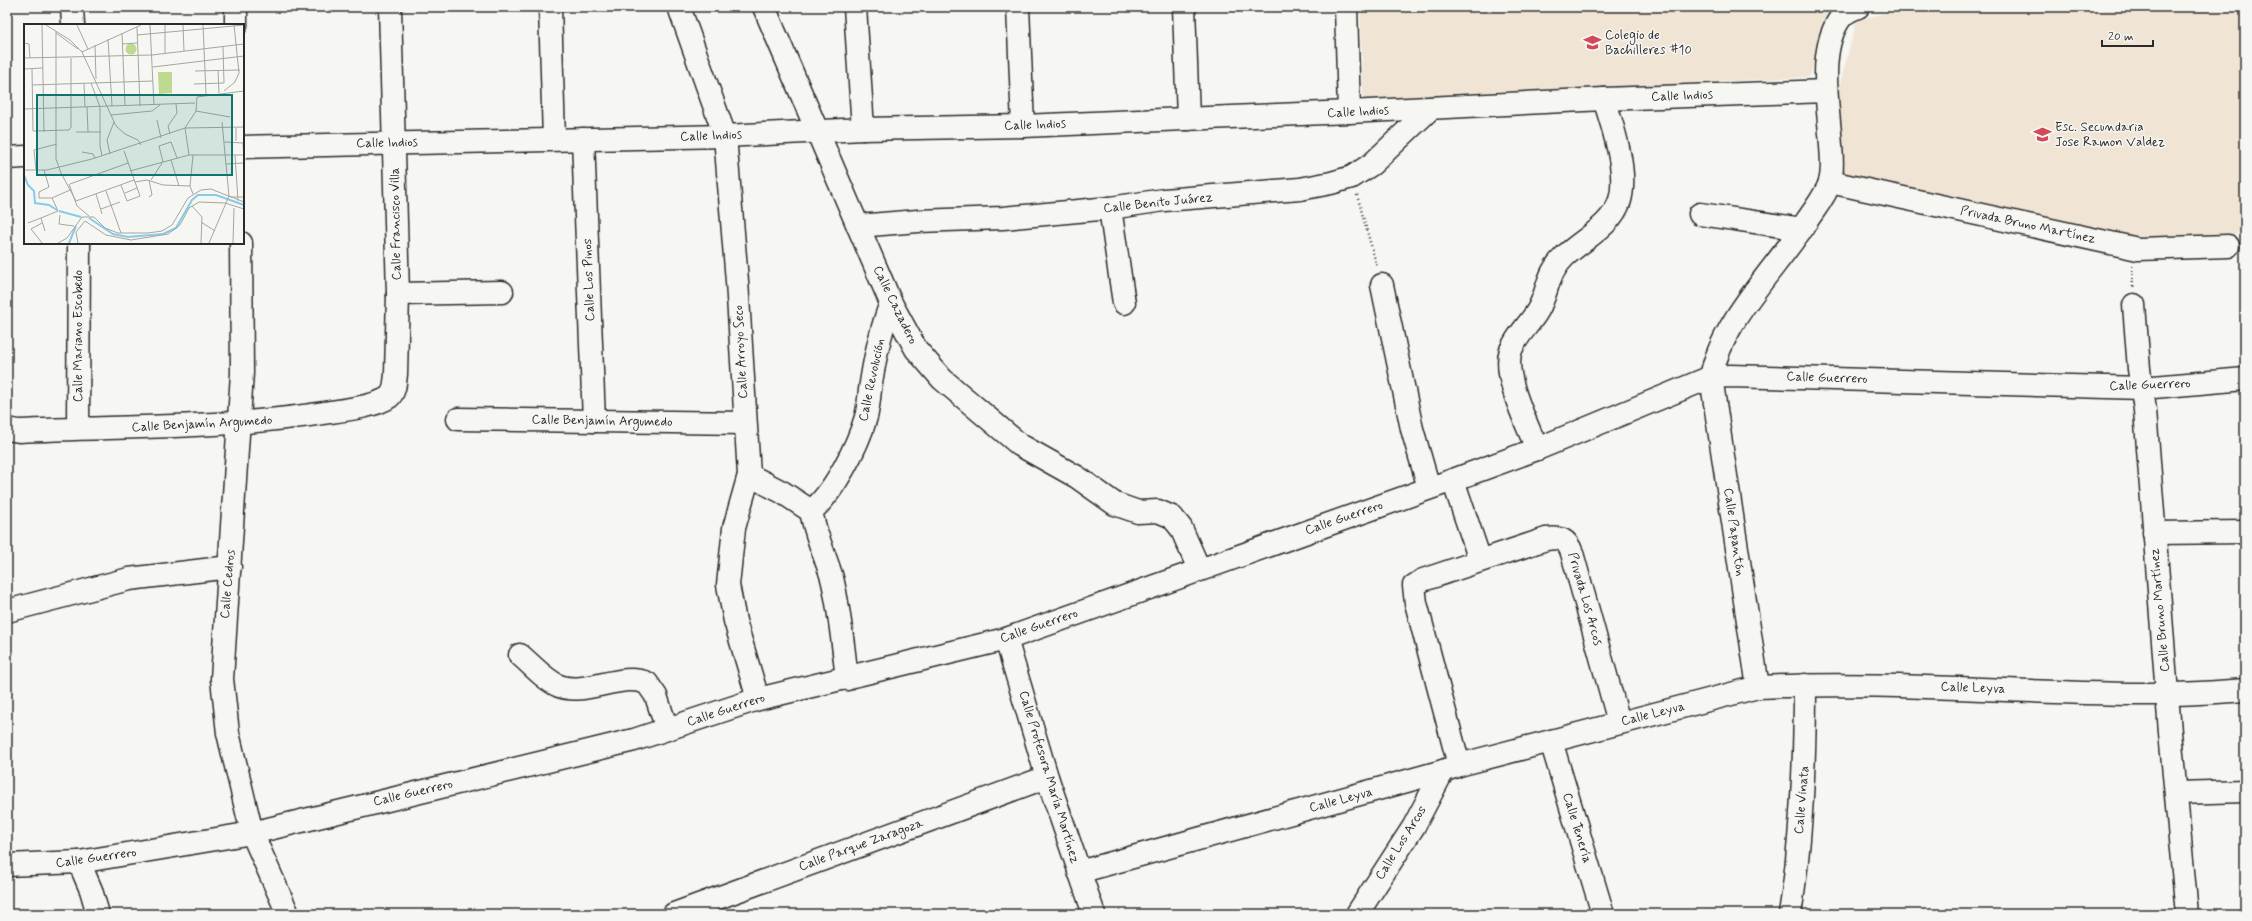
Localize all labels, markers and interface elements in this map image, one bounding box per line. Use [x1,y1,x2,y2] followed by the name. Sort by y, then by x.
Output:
[2102,22,2153,48] scale bar
[24,24,244,244] inset map
[1605,27,1692,59] place label: Colegio de Bachilleres #10
[2108,29,2134,45] text: 20 m
[1582,32,1602,52] school or university icon: Colegio de Bachilleres #10
[1651,86,1713,106] street label: Calle Indios
[1327,102,1389,122] street label: Calle Indios
[1004,115,1066,135] street label: Calle Indios
[2055,119,2165,151] place label: Esc. Secundaria Jose Ramon Valdez
[2032,124,2052,144] school or university icon: Esc. Secundaria Jose Ramon Valdez
[680,126,742,146] street label: Calle Indios
[356,134,418,152] street label: Calle Indios
[387,167,405,280] street label: Calle Francisco Villa
[1103,189,1213,217] street label: Calle Benito Juárez
[1959,202,2097,248] street label: Privada Bruno Martínez
[579,238,599,322] street label: Calle Los Pinos
[869,263,921,347] street label: Calle Cazadero
[70,269,87,402] street label: Calle Mariano Escobedo
[730,305,752,399] street label: Calle Arroyo Seco
[855,337,889,423] street label: Calle Revolución
[1786,368,1868,388] street label: Calle Guerrero
[2109,375,2191,395] street label: Calle Guerrero
[531,411,673,432] street label: Calle Benjamín Argumedo
[131,412,273,437] street label: Calle Benjamín Argumedo
[1719,487,1749,577] street label: Calle Papantón
[1303,497,1385,539] street label: Calle Guerrero
[217,548,240,619] street label: Calle Cedros
[2146,548,2174,672] street label: Calle Bruno Martínez
[1564,551,1606,647] street label: Privada Los Arcos
[998,605,1080,647] street label: Calle Guerrero
[1940,678,2006,698] street label: Calle Leyva
[685,689,767,731] street label: Calle Guerrero
[1015,689,1083,865] street label: Calle Profesora María Martínez
[1619,698,1687,730] street label: Calle Leyva
[1791,765,1813,835] street label: Calle Vinata
[371,776,455,810] street label: Calle Guerrero
[1307,783,1375,817] street label: Calle Leyva
[1558,791,1596,866] street label: Calle Tenería
[1371,803,1431,883] street label: Calle Los Arcos
[796,814,926,876] street label: Calle Parque Zaragoza
[55,844,137,872] street label: Calle Guerrero

